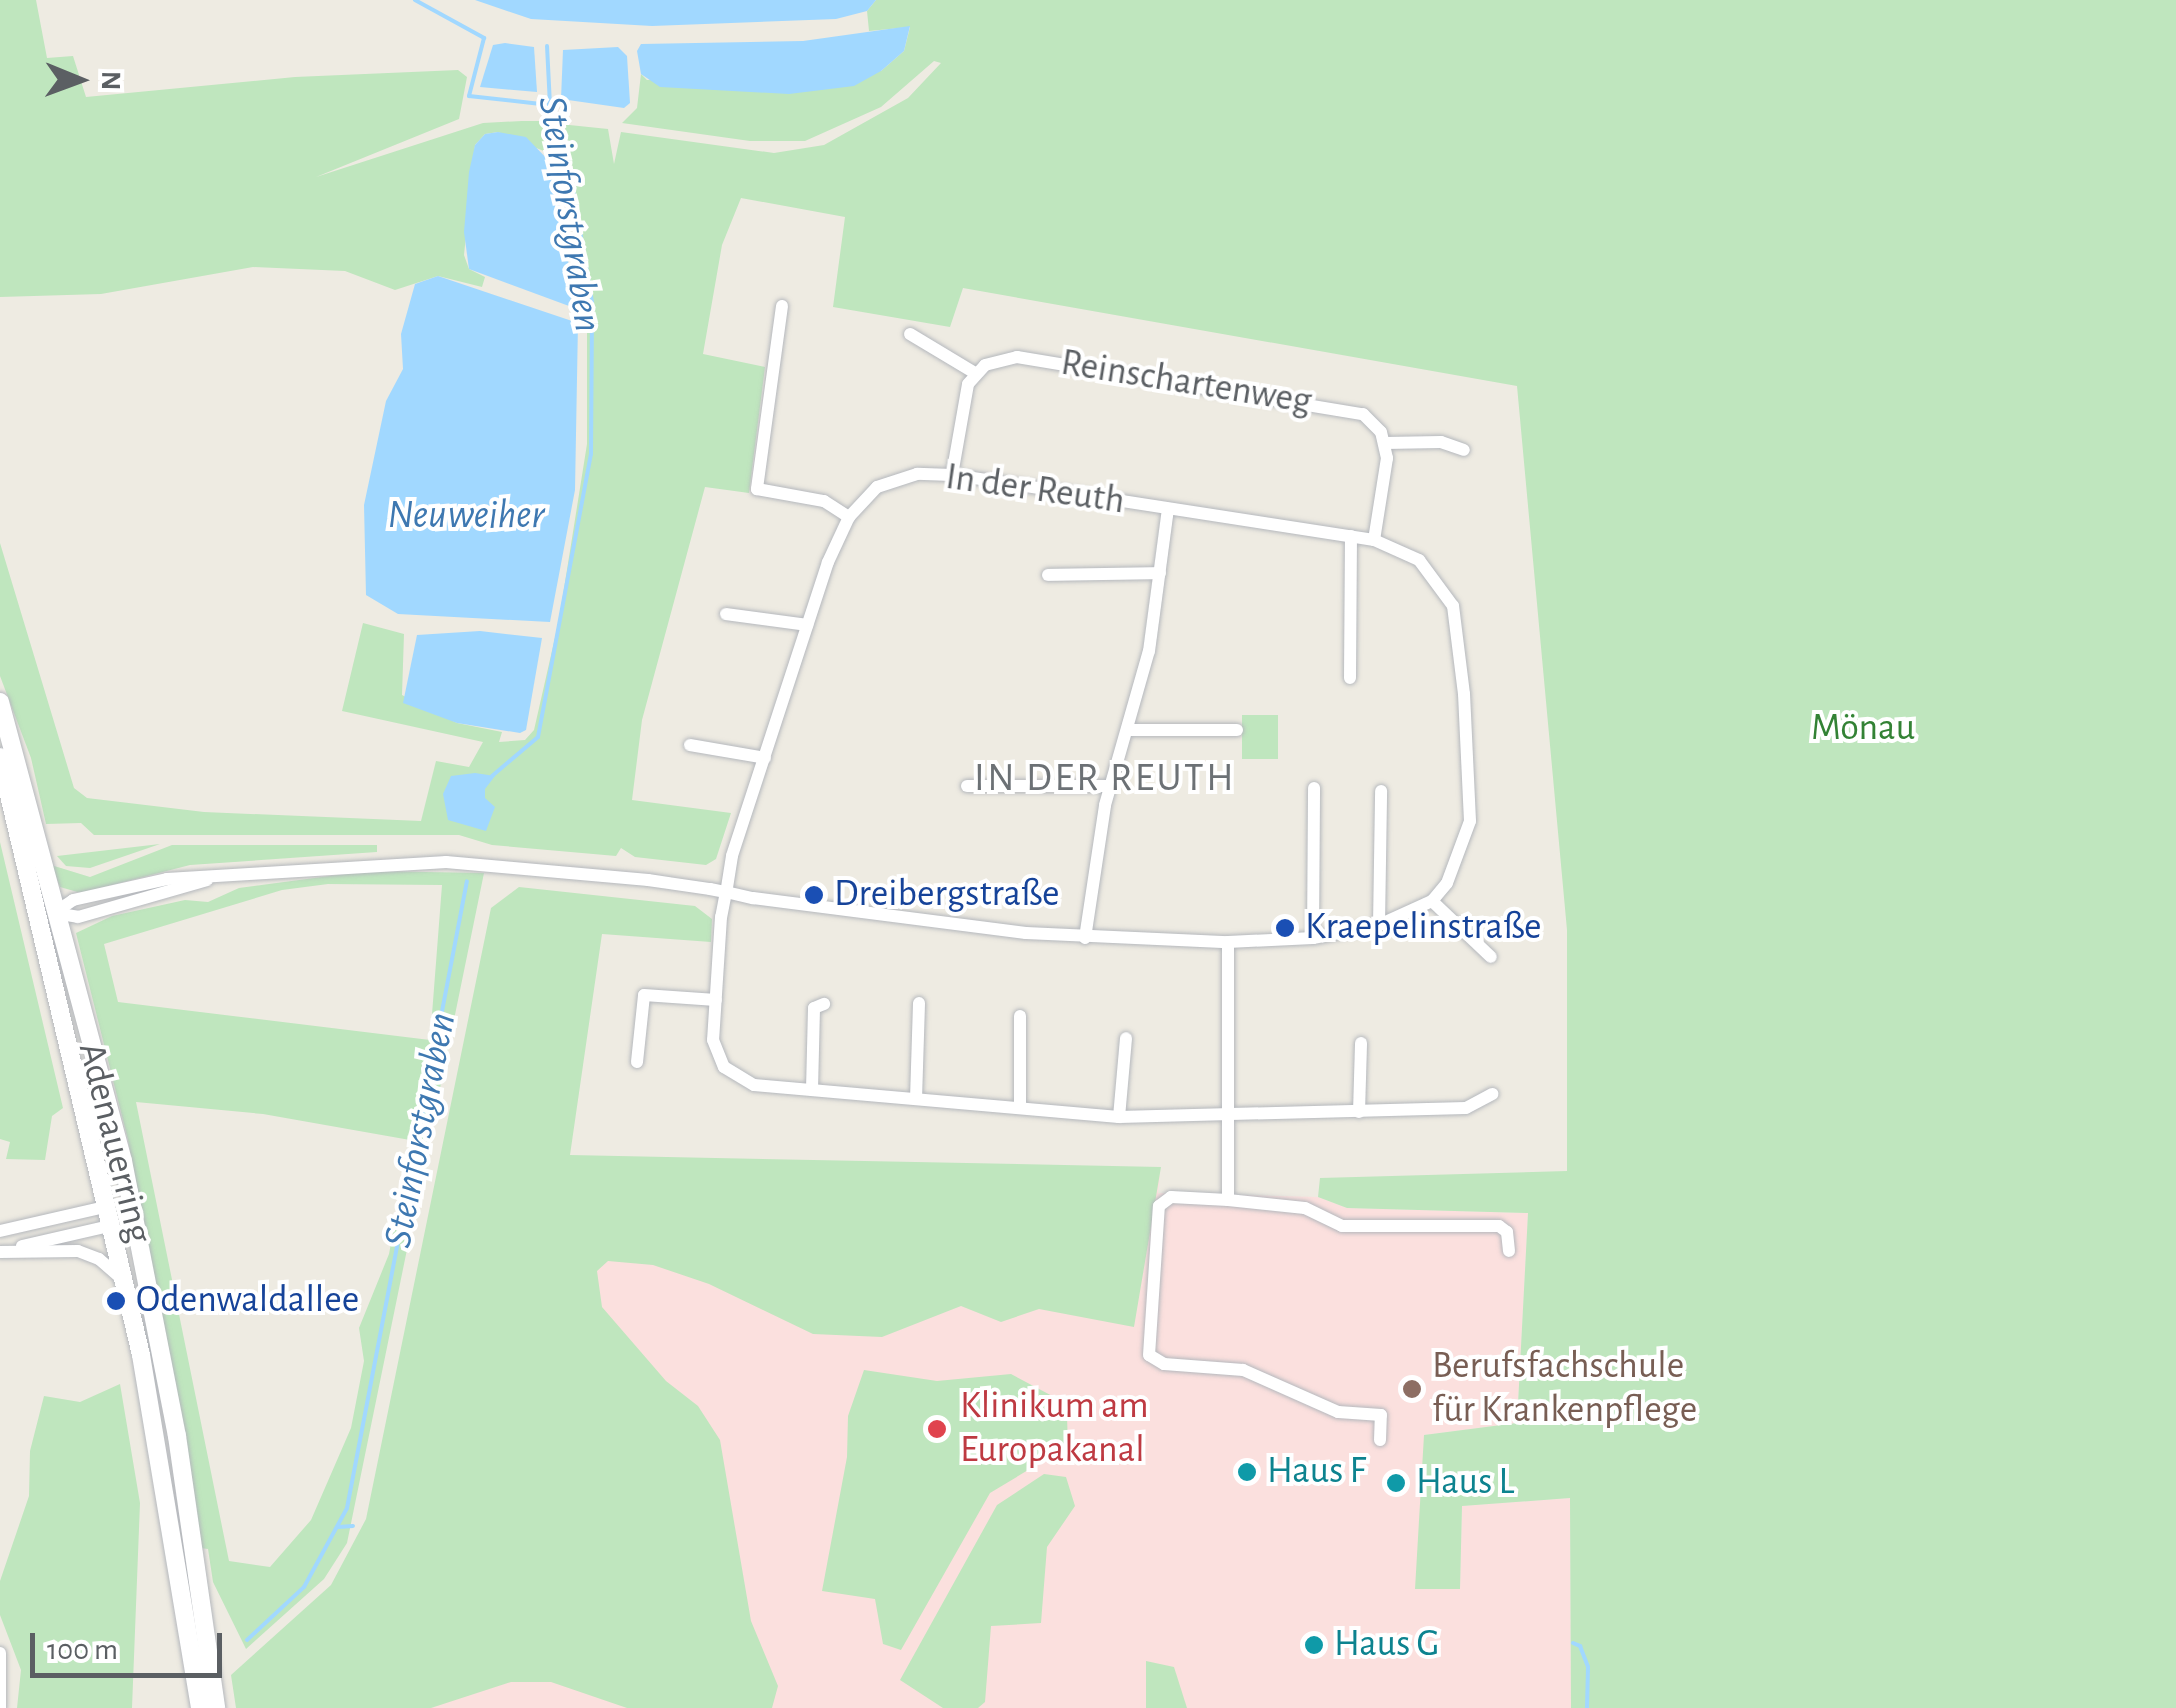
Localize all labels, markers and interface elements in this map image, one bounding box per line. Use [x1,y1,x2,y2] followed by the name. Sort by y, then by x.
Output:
[30,30,130,130] north arrow
[96,71,124,91] text: N
[528,93,612,335] water label: Steinforstgraben
[1058,341,1314,425] street label: Reinschartenweg
[943,455,1127,525] street label: In der Reuth
[388,491,544,539] water label: Neuweiher
[1811,706,1915,752] park label: Mönau
[974,754,1236,802] district label: IN DER REUTH
[834,872,1060,918] place label: Dreibergstraße
[803,884,825,906] marker: Dreibergstraße
[1305,905,1542,951] place label: Kraepelinstraße
[1274,917,1296,939] marker: Kraepelinstraße
[374,1008,466,1252] water label: Steinforstgraben
[67,1038,161,1248] street label: Adenauerring
[136,1278,359,1324] place label: Odenwaldallee
[105,1290,127,1312] marker: Odenwaldallee
[1432,1344,1697,1434] place label: Berufsfachschule für Krankenpflege
[1401,1378,1423,1400] marker: Berufsfachschule für Krankenpflege
[960,1384,1149,1474] place label: Klinikum am Europakanal
[924,1416,950,1442] marker: Klinikum am Europakanal
[1267,1449,1366,1495] place label: Haus F
[1416,1460,1514,1506] place label: Haus L
[1236,1461,1258,1483] marker: Haus F
[1385,1472,1407,1494] marker: Haus L
[35,1613,228,1675] scale bar
[1334,1622,1439,1668] place label: Haus G
[1303,1634,1325,1656] marker: Haus G
[47,1635,118,1665] text: 100 m

